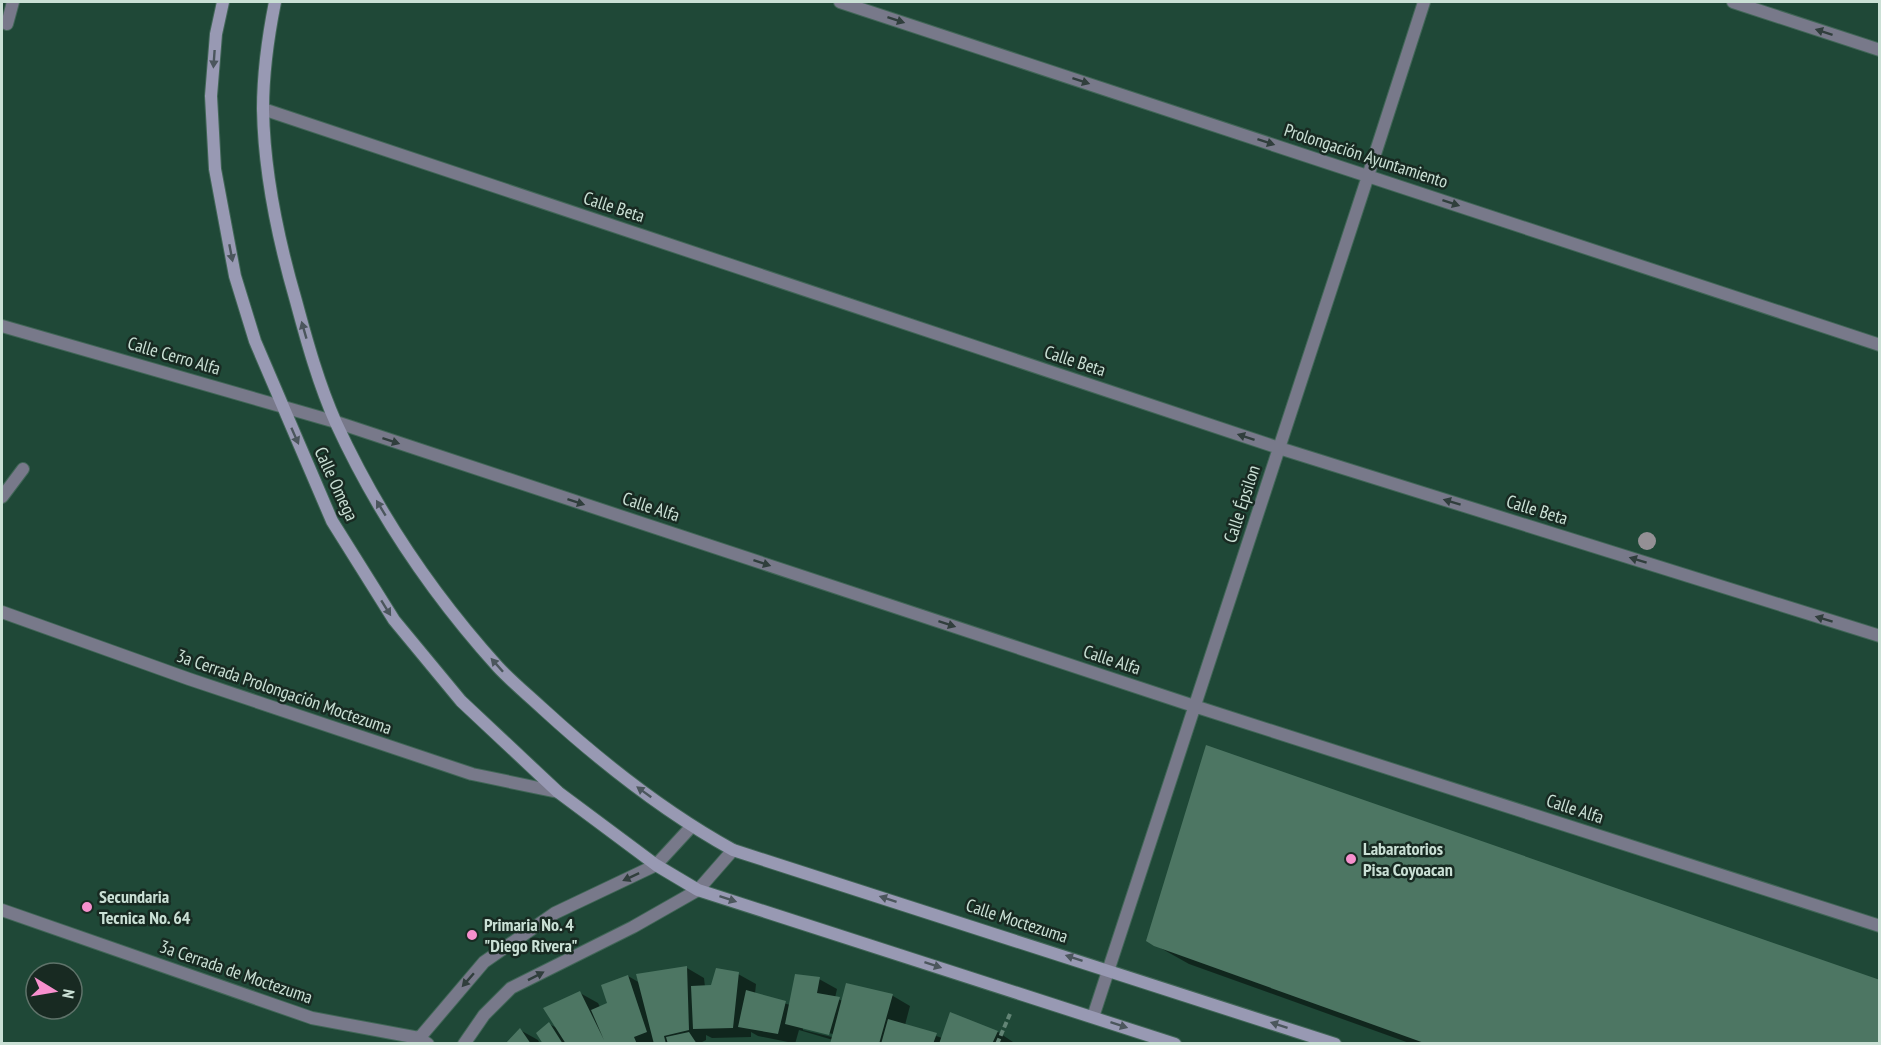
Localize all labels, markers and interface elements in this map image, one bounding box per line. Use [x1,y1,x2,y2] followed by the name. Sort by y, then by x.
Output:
[887,16,905,25] one-way arrow
[1815,26,1833,36] one-way arrow
[209,50,219,69] one-way arrow
[1072,77,1090,86] one-way arrow
[1281,118,1451,193] street label: Prolongación Ayuntamiento
[1257,138,1275,147] one-way arrow
[581,186,648,227] street label: Calle Beta
[1443,199,1461,208] one-way arrow
[227,243,236,262] one-way arrow
[299,321,308,339] one-way arrow
[125,331,223,380] street label: Calle Cerro Alfa
[1042,340,1109,381] street label: Calle Beta
[290,428,299,445] one-way arrow
[1237,432,1255,441] one-way arrow
[382,436,400,446] one-way arrow
[309,443,364,524] street label: Calle Omega
[1218,462,1265,546] street label: Calle Épsilon
[620,486,683,527] street label: Calle Alfa
[1504,489,1571,530] street label: Calle Beta
[567,497,585,507] one-way arrow
[1442,497,1460,506] one-way arrow
[377,500,387,517] one-way arrow
[1629,555,1647,565] one-way arrow
[753,558,771,568] one-way arrow
[381,600,392,616] one-way arrow
[1815,614,1833,623] one-way arrow
[938,620,956,629] one-way arrow
[1081,639,1144,680] street label: Calle Alfa
[174,644,395,739] street label: 3a Cerrada Prolongación Moctezuma
[491,658,504,673] one-way arrow
[637,786,653,798] one-way arrow
[1544,788,1607,829] street label: Calle Alfa
[1363,837,1453,881] place label: Labaratorios Pisa Coyoacan
[1344,852,1358,866] marker: Labaratorios Pisa Coyoacan
[623,872,640,881] one-way arrow
[99,885,191,929] place label: Secundaria Tecnica No. 64
[963,893,1071,948] street label: Calle Moctezuma
[879,894,897,903] one-way arrow
[719,895,737,904] one-way arrow
[80,900,94,914] marker: Secundaria Tecnica No. 64
[484,913,578,957] place label: Primaria No. 4 "Diego Rivera"
[465,928,479,942] marker: Primaria No. 4 "Diego Rivera"
[157,935,316,1008] street label: 3a Cerrada de Moctezuma
[1065,953,1083,963] one-way arrow
[24,961,84,1021] north arrow
[924,961,942,970] one-way arrow
[528,971,545,981] one-way arrow
[462,972,475,987] one-way arrow
[58,988,79,1000] text: N
[1270,1020,1288,1030] one-way arrow
[1110,1021,1128,1030] one-way arrow

